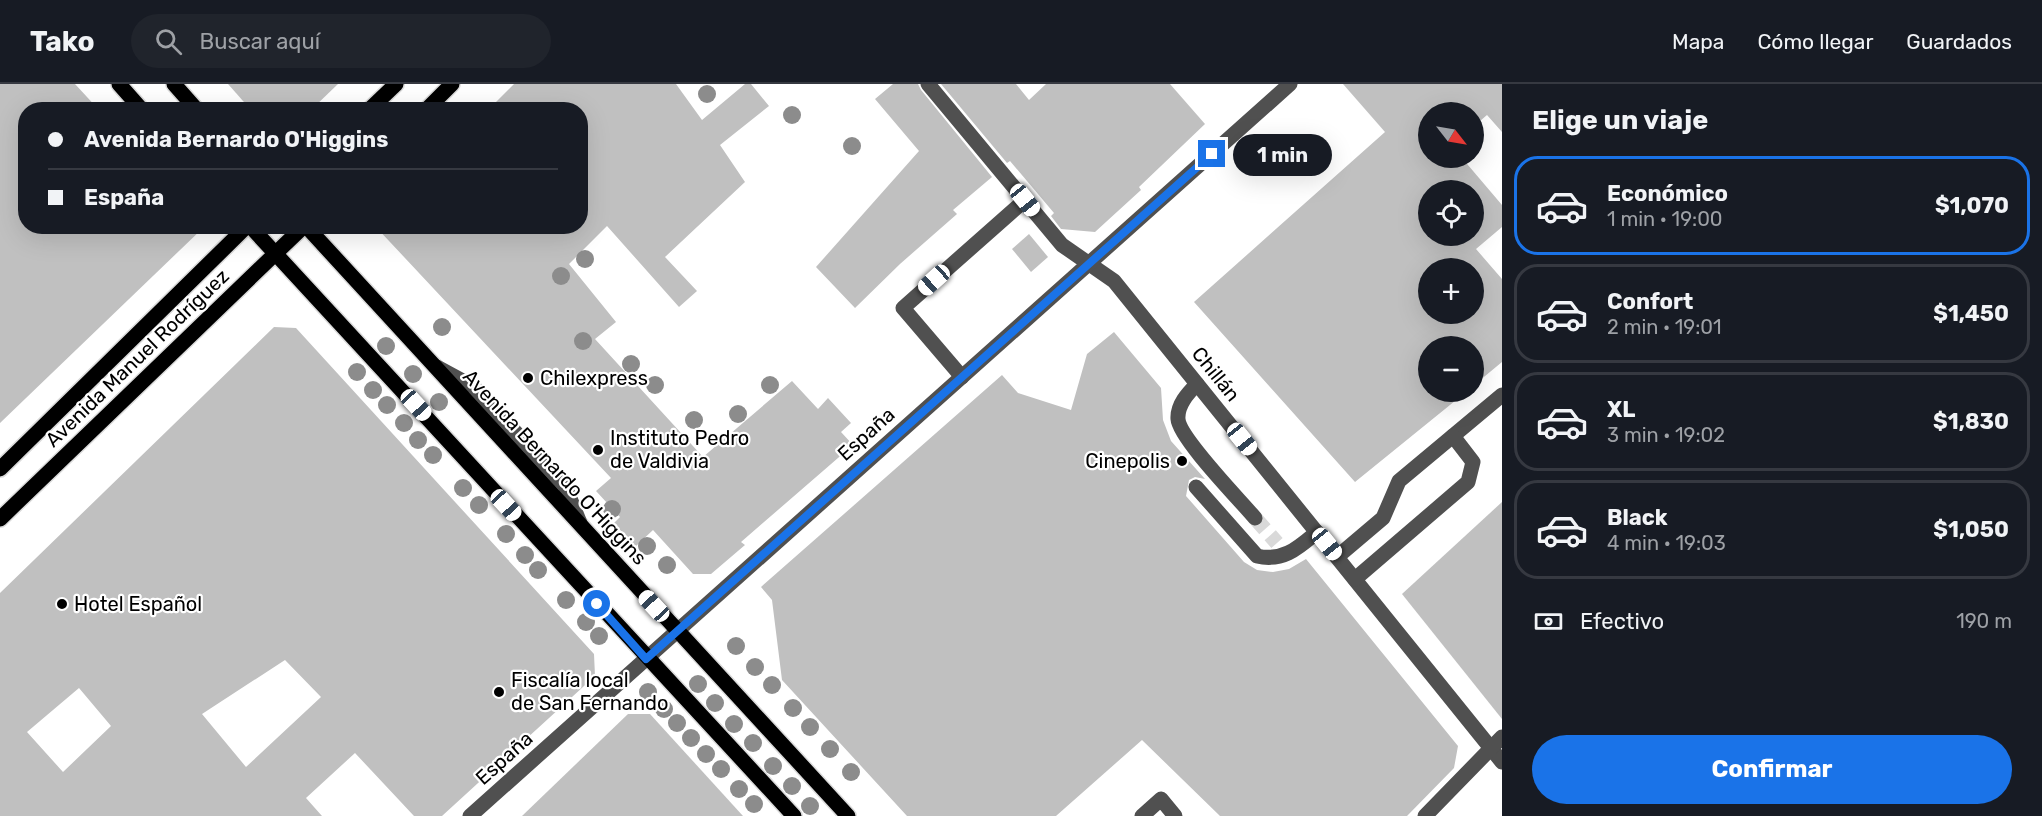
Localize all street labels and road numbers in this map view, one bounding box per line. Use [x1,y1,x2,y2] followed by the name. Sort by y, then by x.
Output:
[40,264,234,452] street label: Avenida Manuel Rodríguez
[1187,342,1245,406] street label: Chillán
[458,364,652,570] street label: Avenida Bernardo O'Higgins
[833,402,899,466] street label: España
[471,726,537,790] street label: España

